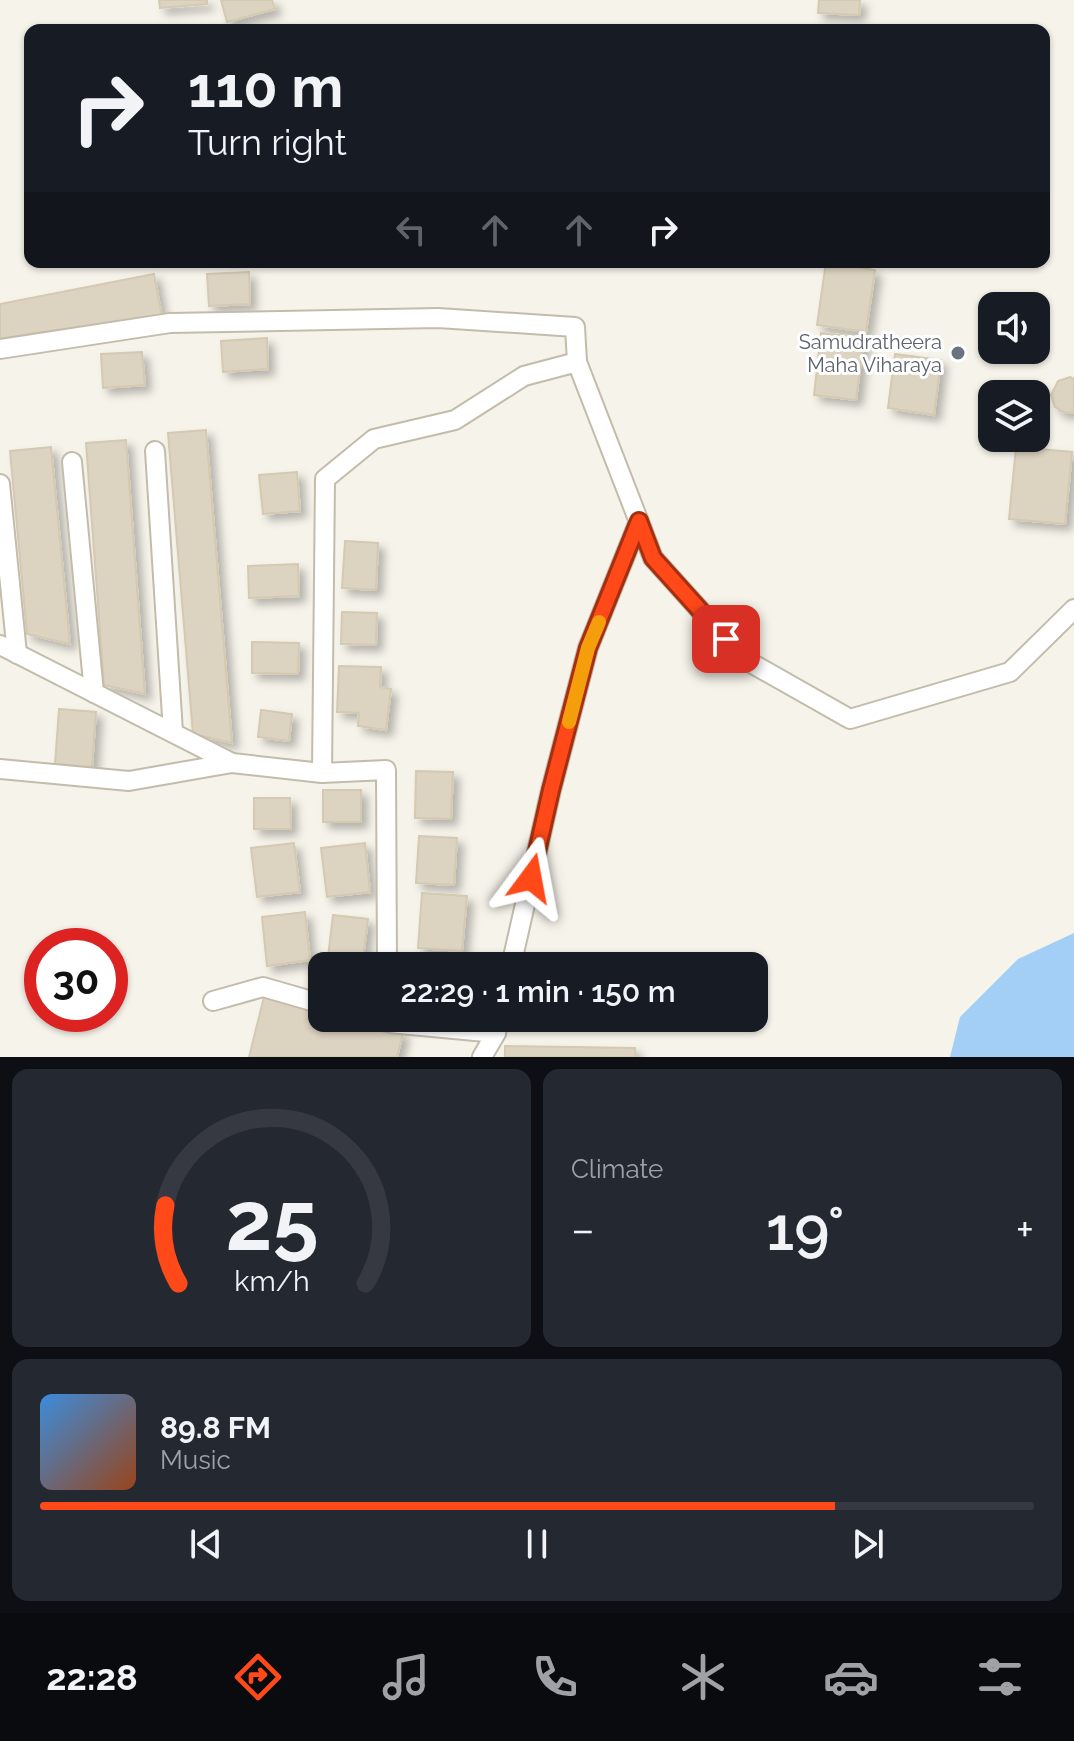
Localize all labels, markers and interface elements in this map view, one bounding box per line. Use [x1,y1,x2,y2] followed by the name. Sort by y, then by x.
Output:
[188,54,343,120] text: 110 m
[56,56,160,160] icon: right
[188,121,347,163] text: Turn right
[389,208,433,252] icon: left
[473,208,517,252] icon: ahead
[557,208,601,252] icon: ahead
[641,208,685,252] icon: right
[978,292,1050,452] map controls
[978,292,1050,364] button: sound
[799,330,942,377] place label: Samudratheera Maha Viharaya
[949,344,967,362] marker: Samudratheera Maha Viharaya
[978,380,1050,452] button: layers
[692,605,760,673] pin
[704,617,748,661] icon: arrive
[489,836,573,920] position arrow
[24,928,128,1032] speed limit sign: 30
[400,974,676,1009] text: 22:29 · 1 min · 150 m
[571,1154,663,1184] text: Climate
[225,1172,318,1269] text: 25
[766,1194,844,1264] text: 19°
[571,1204,595,1255] text: −
[1016,1204,1034,1255] text: +
[234,1264,309,1298] text: km/h
[160,1410,271,1445] text: 89.8 FM
[160,1445,231,1475] text: Music
[184,1522,228,1566] icon: previous
[515,1522,559,1566] icon: pause
[846,1522,890,1566] icon: next
[230,1649,286,1705] icon: directions
[378,1649,434,1705] icon: music
[527,1649,583,1705] icon: phone
[675,1649,731,1705] icon: climate
[823,1649,879,1705] icon: car
[972,1649,1028,1705] icon: filters
[46,1656,138,1698] text: 22:28

